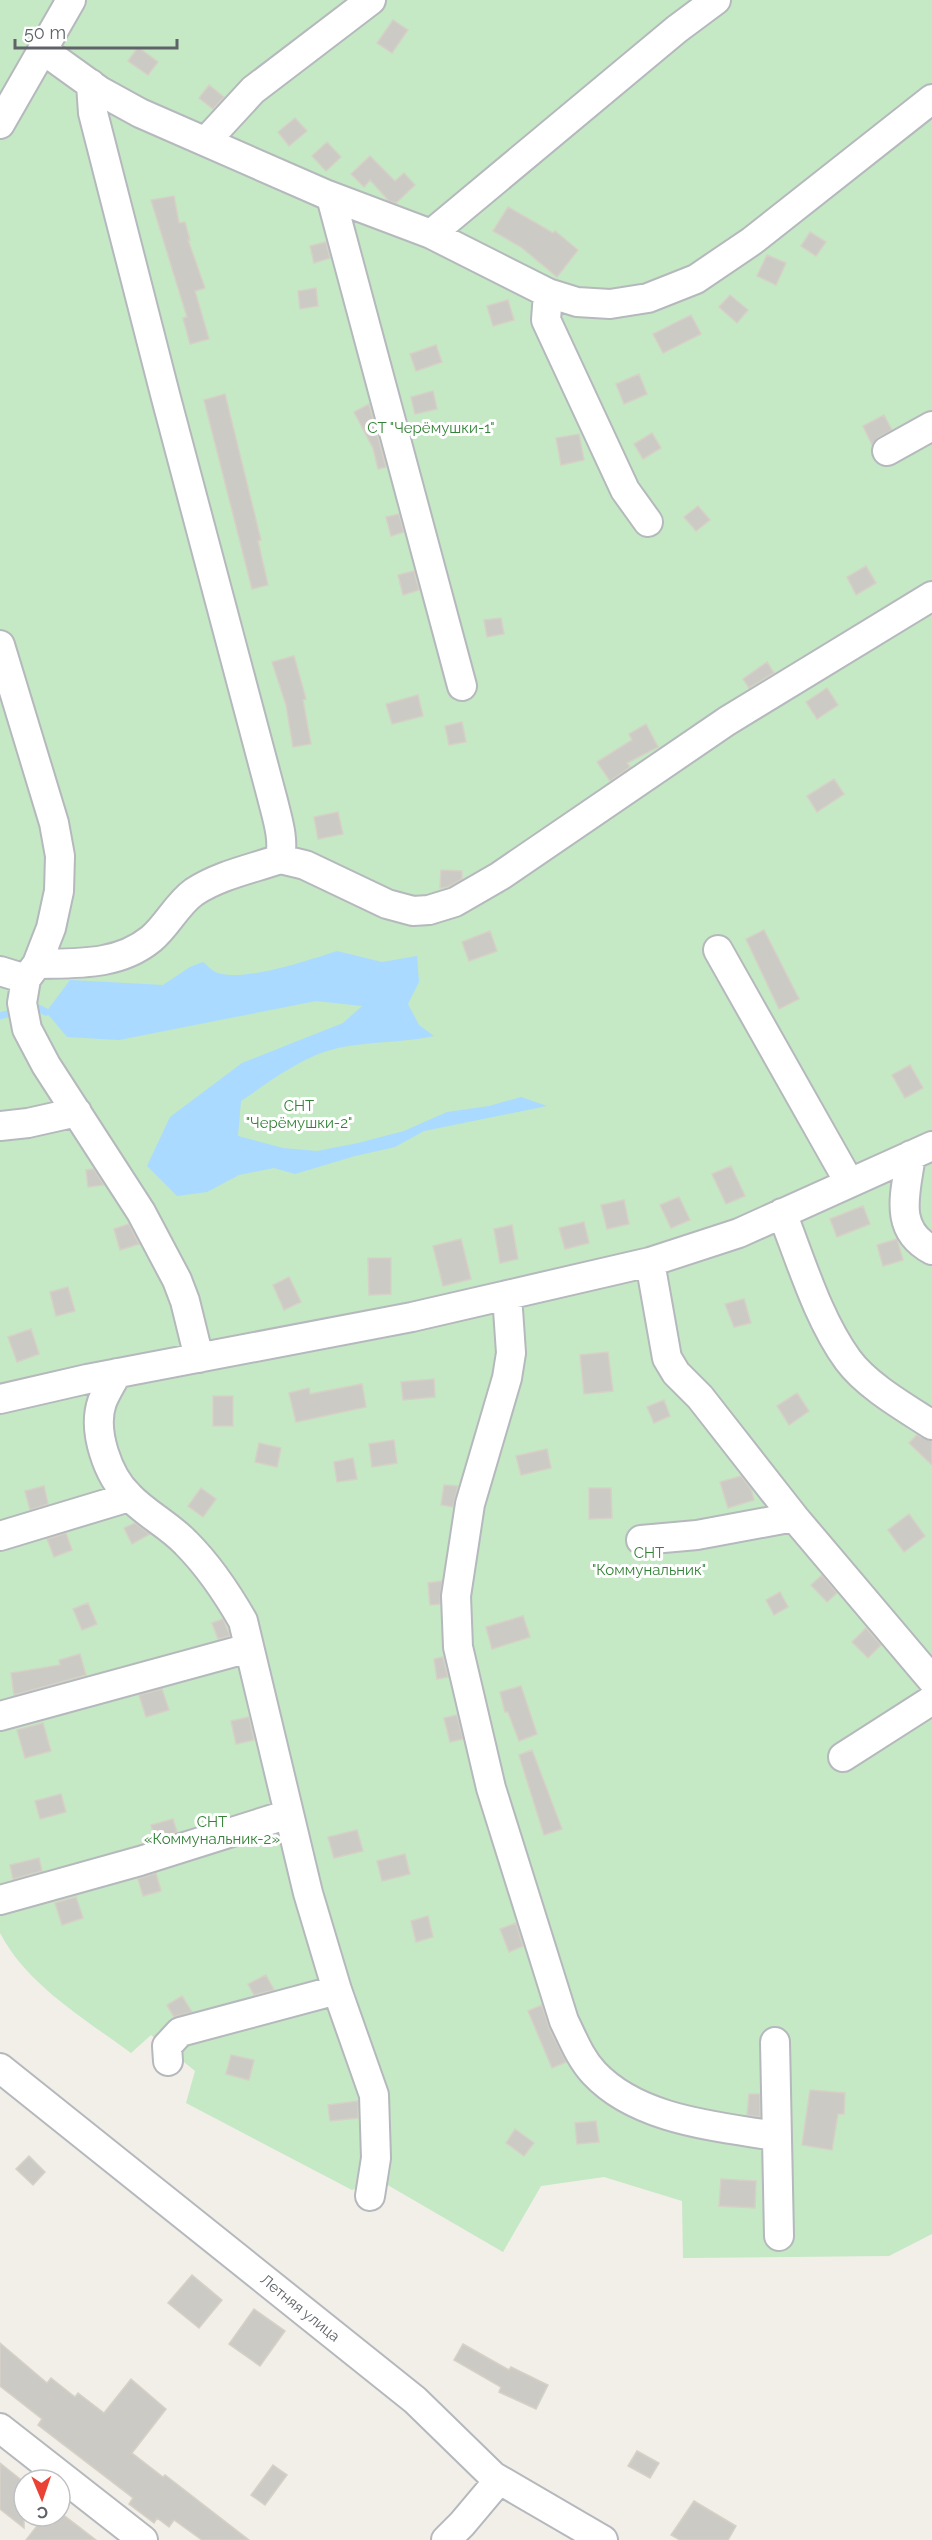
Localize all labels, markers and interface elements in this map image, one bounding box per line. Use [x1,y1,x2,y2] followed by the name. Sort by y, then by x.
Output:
[15,12,177,50] scale bar
[24,22,66,43] text: 50 m
[367,419,495,437] park label: СТ "Черёмушки-1"
[246,1097,352,1132] park label: СНТ "Черёмушки-2"
[592,1544,706,1579] park label: СНТ "Коммунальник"
[144,1813,280,1848] park label: СНТ «Коммунальник-2»
[257,2270,343,2346] street label: Летняя улица
[12,2468,72,2528] north arrow
[37,2503,48,2522] text: С

